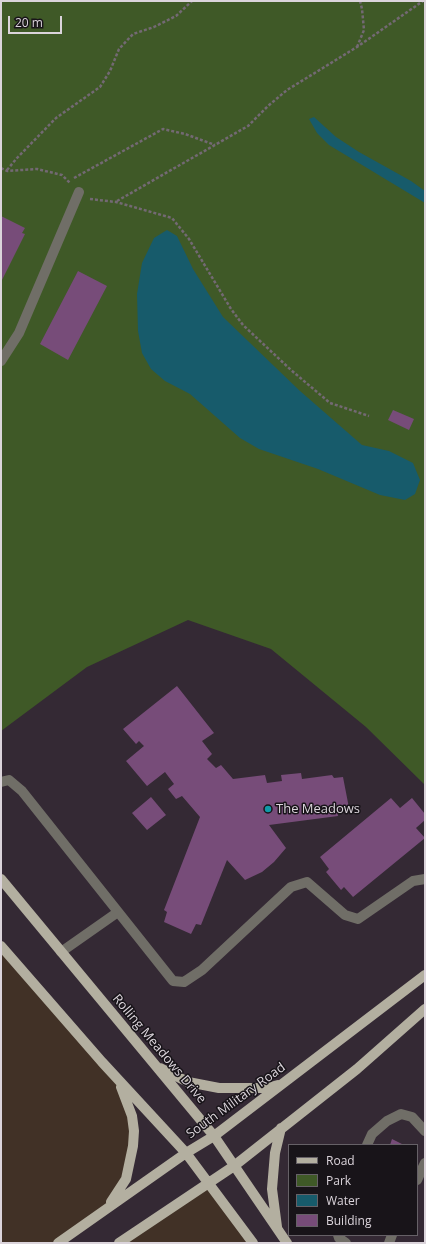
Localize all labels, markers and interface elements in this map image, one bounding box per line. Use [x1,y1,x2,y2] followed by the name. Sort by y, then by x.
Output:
[10,8,64,34] scale bar
[15,14,43,31] text: 20 m
[276,801,360,817] place label: The Meadows
[263,804,273,814] marker: The Meadows
[109,991,209,1107] street label: Rolling Meadows Drive
[183,1060,289,1142] street label: South Military Road
[288,1144,418,1236] legend
[326,1152,355,1169] text: Road
[326,1172,351,1189] text: Park
[326,1192,360,1209] text: Water
[326,1212,371,1229] text: Building

